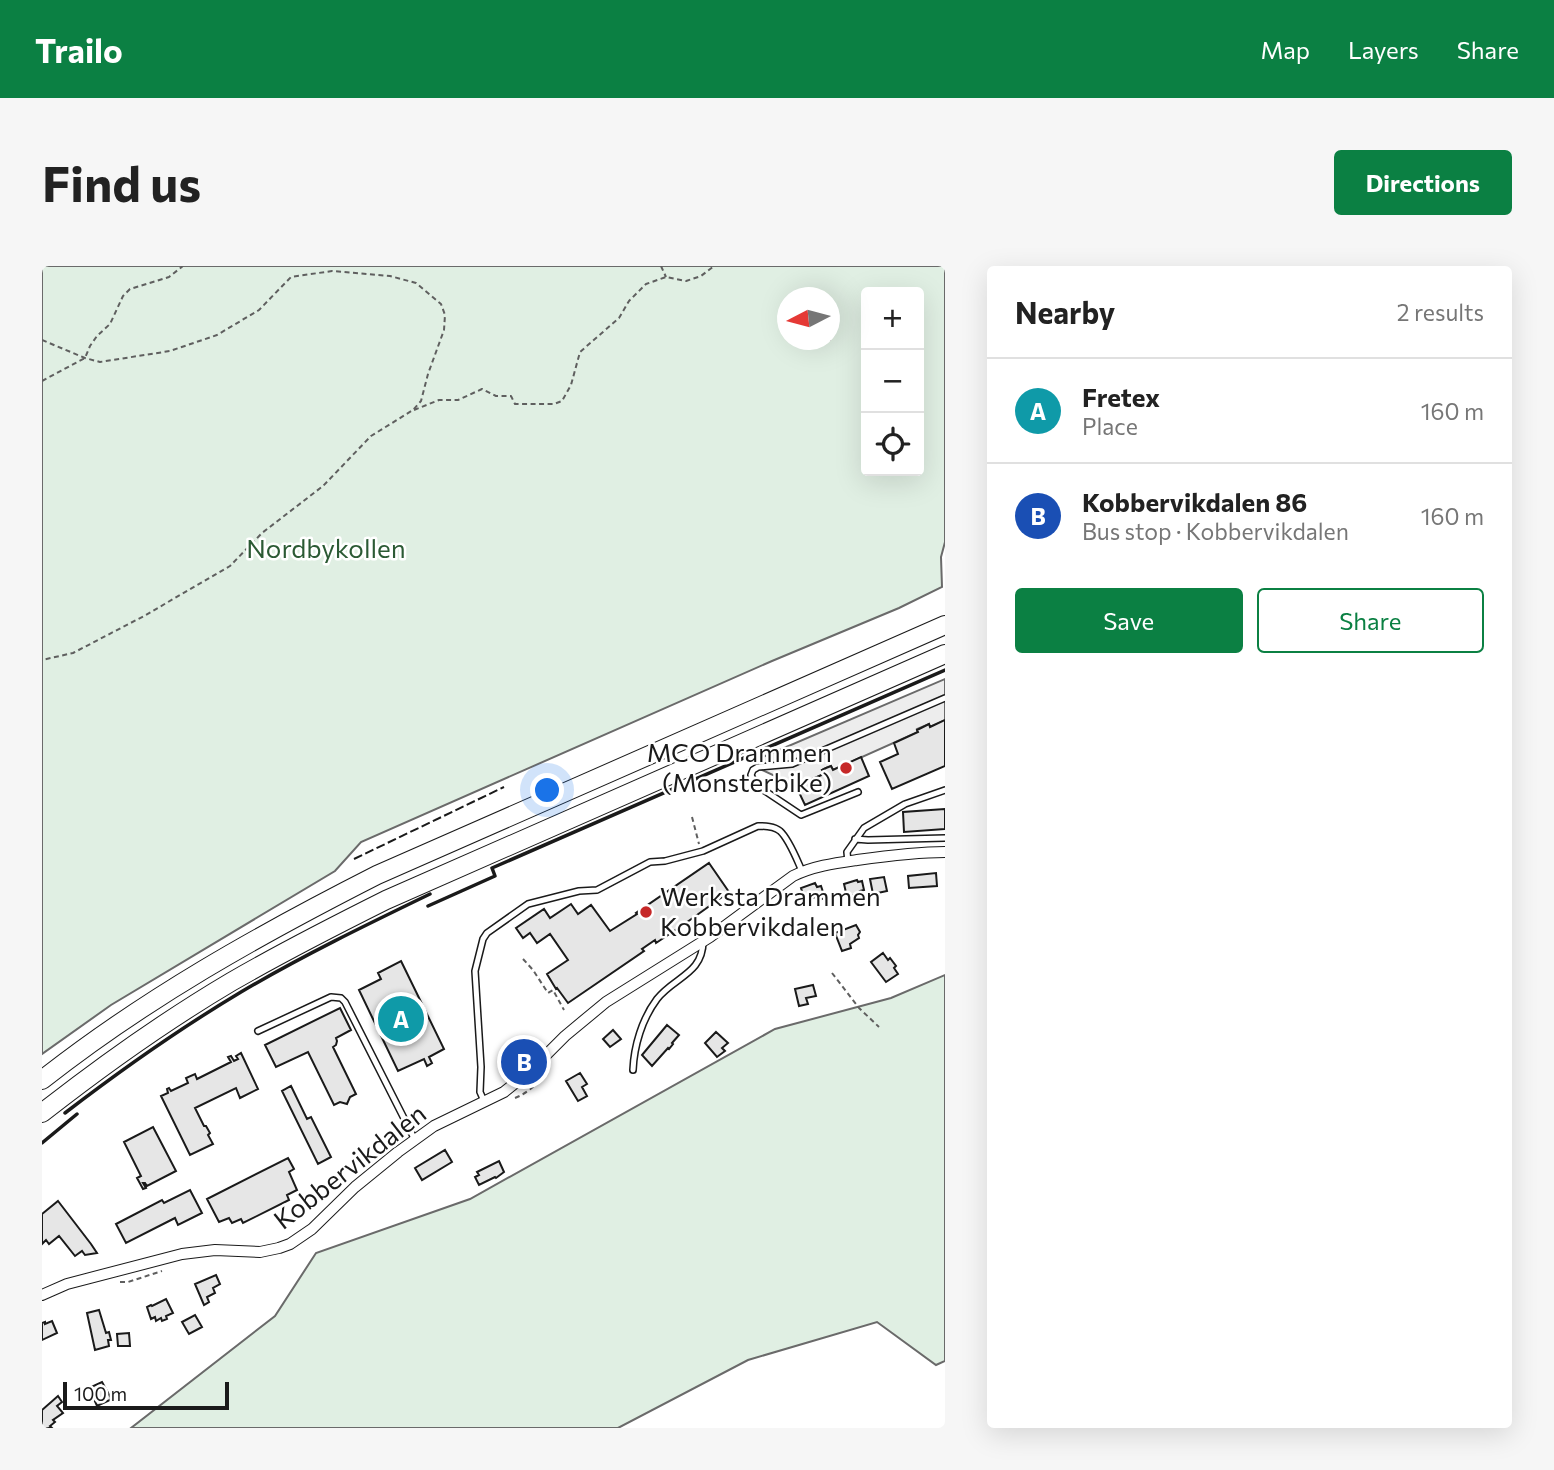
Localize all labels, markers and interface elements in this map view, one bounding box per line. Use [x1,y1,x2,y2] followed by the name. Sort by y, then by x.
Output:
[35,29,123,70] text: Trailo
[1261,35,1310,64] text: Map
[1348,35,1419,64] text: Layers
[1457,35,1519,64] text: Share
[1334,150,1512,215] button: Directions
[42,152,201,212] text: Find us
[777,287,840,350] north arrow
[861,287,924,476] map controls
[861,287,924,350] button: +
[1015,293,1115,330] text: Nearby
[1397,298,1484,326] text: 2 results
[861,350,924,413] button: −
[1082,381,1160,412] text: Fretex
[1030,397,1046,425] text: A
[1421,397,1484,425] text: 160 m
[1082,412,1138,440] text: Place
[861,413,924,476] button: locate
[1082,486,1307,517] text: Kobbervikdalen 86
[1030,502,1046,530] text: B
[1421,502,1484,530] text: 160 m
[1082,517,1349,545] text: Bus stop · Kobbervikdalen
[246,532,406,563] park label: Nordbykollen
[1015,588,1243,653] button: Save
[1257,588,1484,653] button: Share
[647,736,832,797] place label: MCO Drammen (Monsterbike)
[838,760,854,776] marker: MCO Drammen (Monsterbike)
[530,773,564,807] your location
[660,880,881,941] place label: Werksta Drammen Kobbervikdalen
[638,904,654,920] marker: Werksta Drammen Kobbervikdalen
[378,993,424,1045] pin: A
[501,1036,547,1088] pin: B
[267,1097,431,1235] street label: Kobbervikdalen
[63,1379,229,1411] scale bar
[74,1382,127,1405] text: 100 m

